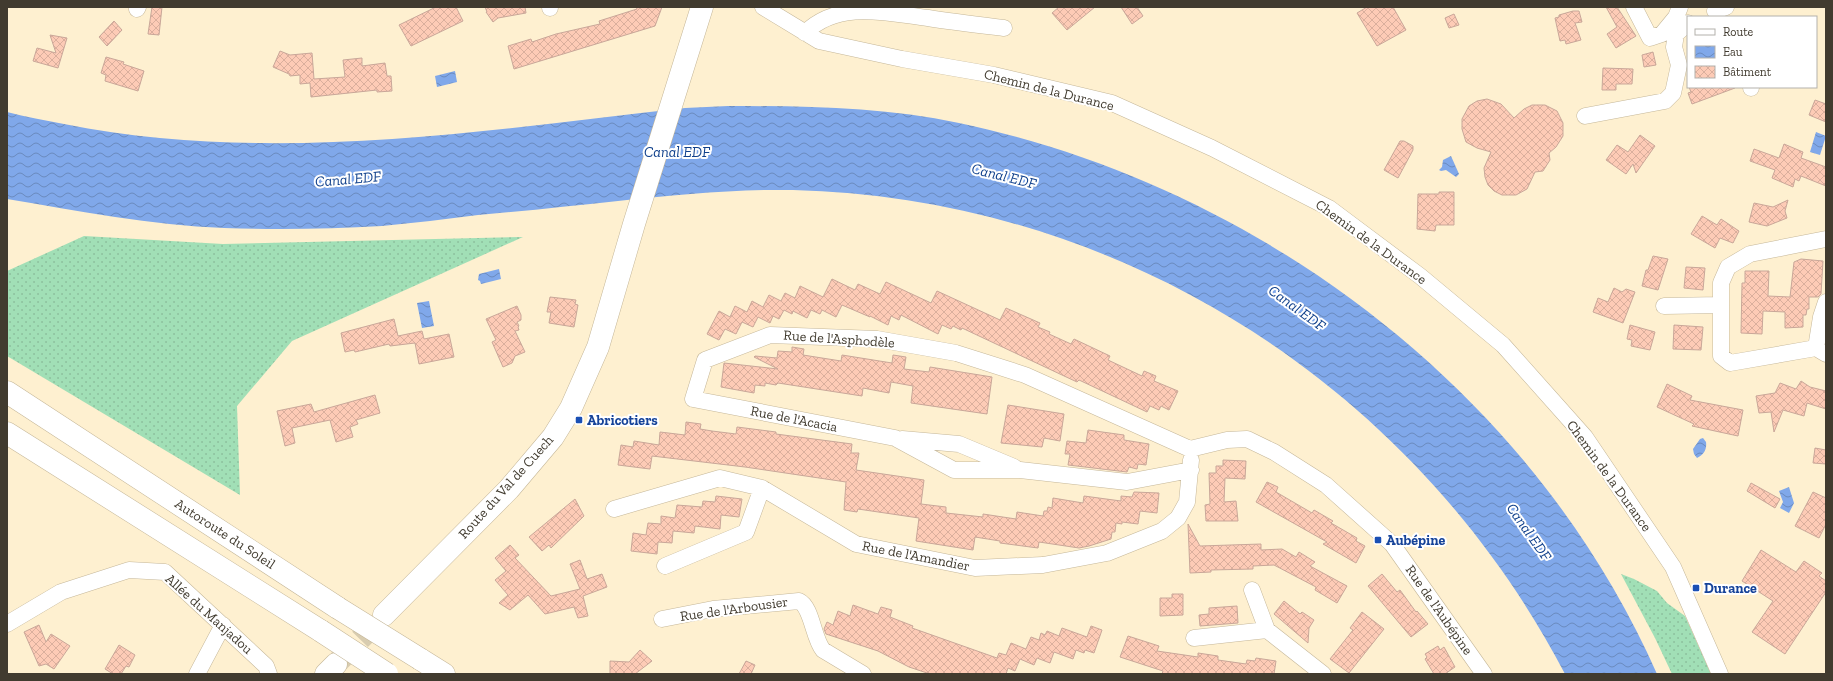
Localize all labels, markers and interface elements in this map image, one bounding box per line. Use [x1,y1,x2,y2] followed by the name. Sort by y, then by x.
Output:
[1687,16,1817,88] legend
[1723,25,1754,39] text: Route
[1723,45,1743,59] text: Eau
[1723,65,1772,79] text: Bâtiment
[982,66,1116,114] street label: Chemin de la Durance
[644,143,711,161] water label: Canal EDF
[970,159,1039,193] water label: Canal EDF
[314,167,383,191] water label: Canal EDF
[1312,196,1430,288] street label: Chemin de la Durance
[1265,281,1330,335] water label: Canal EDF
[783,327,896,351] street label: Rue de l'Asphodèle
[749,402,839,436] street label: Rue de l'Acacia
[587,412,658,429] place label: Abricotiers
[574,415,584,425] marker: Abricotiers
[1563,417,1655,535] street label: Chemin de la Durance
[455,431,557,542] street label: Route du Val de Cuech
[172,495,279,573] street label: Autoroute du Soleil
[1503,500,1556,565] water label: Canal EDF
[1386,532,1446,549] place label: Aubépine
[1373,535,1383,545] marker: Aubépine
[861,537,971,575] street label: Rue de l'Amandier
[1402,562,1477,659] street label: Rue de l'Aubépine
[162,570,256,658] street label: Allée du Manjadou
[1704,580,1757,597] place label: Durance
[1691,583,1701,593] marker: Durance
[679,593,789,625] street label: Rue de l'Arbousier

